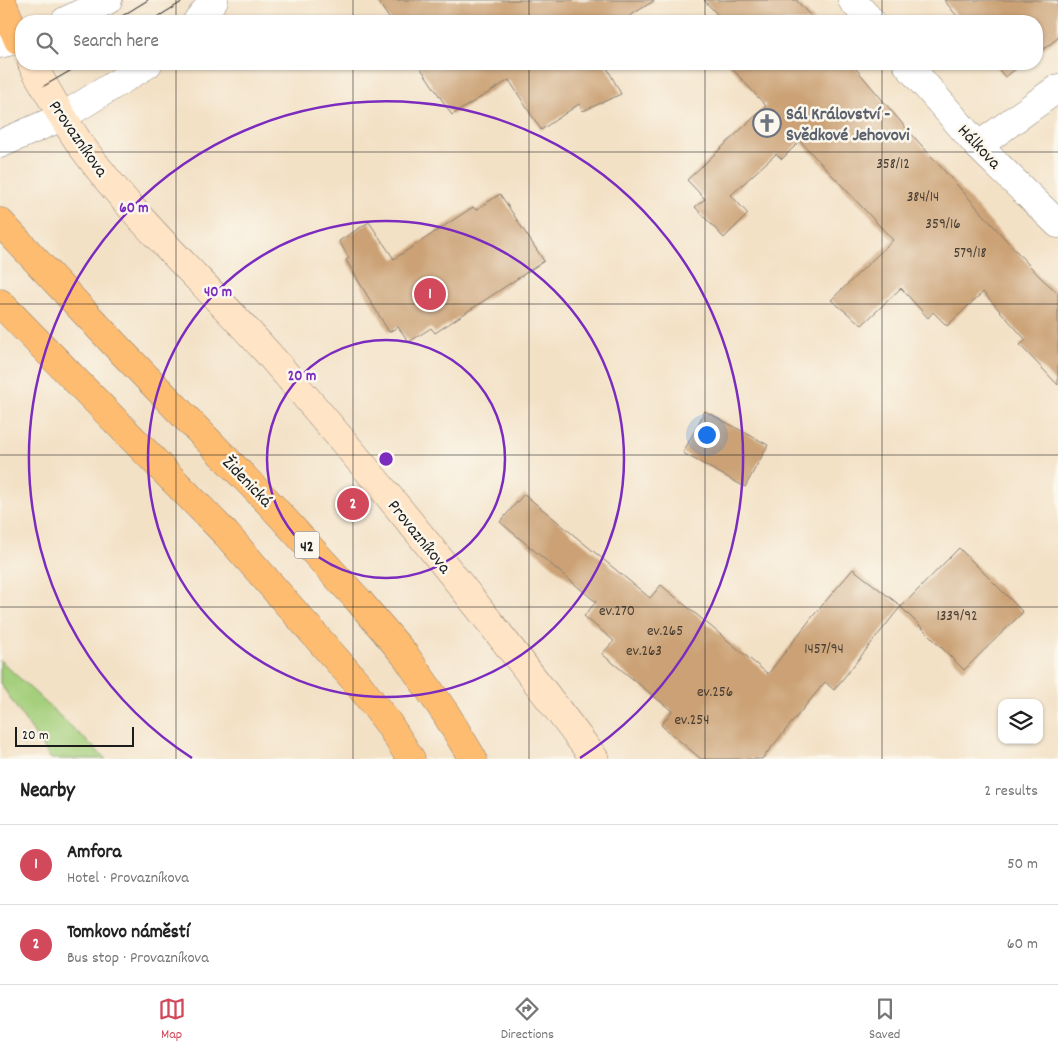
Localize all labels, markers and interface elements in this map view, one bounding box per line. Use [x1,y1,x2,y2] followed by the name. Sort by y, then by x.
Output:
[15,15,1043,70] search box
[33,29,61,57] icon: search
[73,29,159,56] text: Search here
[41,96,113,183] street label: Provazníkova
[786,103,910,149] place label: Sál Království - Svědkové Jehovovi
[752,108,782,138] church icon: Sál Království - Svědkové Jehovovi
[951,119,1006,176] street label: Hálkova
[876,154,910,176] house number: 358/12
[907,187,939,209] house number: 384/14
[119,198,149,220] text: 60 m
[925,214,961,236] house number: 359/16
[953,243,987,265] house number: 579/18
[414,275,446,313] pin: 1
[204,282,232,304] text: 40 m
[288,366,316,388] text: 20 m
[694,422,720,448] your location
[377,450,395,468] centre of rings
[215,451,277,514] street label: Židenická
[337,485,369,523] pin: 2
[380,495,456,580] street label: Provazníkova
[294,532,320,558] road number: 42
[599,601,635,623] house number: ev.270
[936,606,978,628] house number: 1339/92
[647,621,683,643] house number: ev.265
[804,639,844,661] house number: 1457/94
[626,641,662,663] house number: ev.263
[697,682,733,704] house number: ev.256
[998,699,1043,744] map controls
[998,699,1043,744] button: layers
[674,710,710,732] house number: ev.254
[15,724,134,747] scale bar
[22,726,49,746] text: 20 m
[20,777,75,807] text: Nearby
[984,780,1038,803] text: 2 results
[67,840,122,867] text: Amfora
[34,853,38,876] text: 1
[1007,853,1038,876] text: 50 m
[67,867,189,890] text: Hotel · Provazníkova
[67,920,189,947] text: Tomkovo náměstí
[33,933,40,956] text: 2
[1007,933,1038,956] text: 60 m
[67,947,209,970] text: Bus stop · Provazníkova
[158,995,186,1045] tab: Map
[501,995,554,1045] tab: Directions
[869,995,900,1045] tab: Saved

